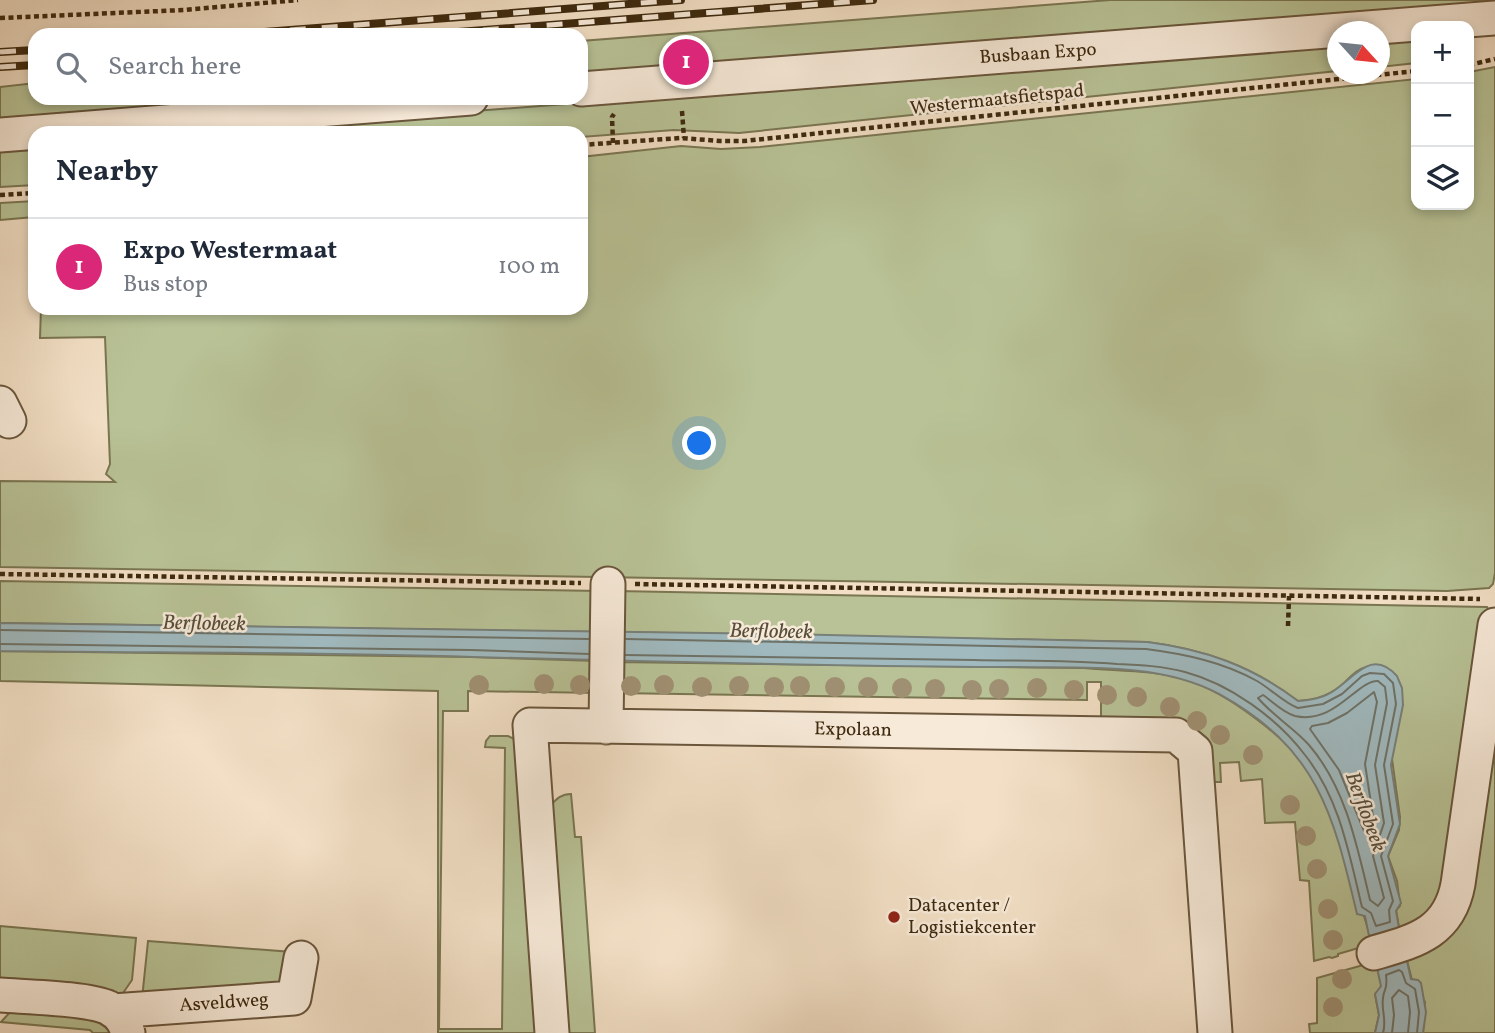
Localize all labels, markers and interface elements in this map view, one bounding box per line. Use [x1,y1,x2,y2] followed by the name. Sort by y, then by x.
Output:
[1327,21,1390,84] north arrow
[1411,21,1474,210] map controls
[1411,21,1474,84] button: +
[28,28,588,105] search box
[663,36,709,88] pin: 1
[979,37,1097,71] street label: Busbaan Expo
[52,48,90,86] icon: search
[108,49,241,85] text: Search here
[909,78,1085,122] street label: Westermaatsfietspad
[1411,84,1474,147] button: −
[1411,147,1474,210] button: layers
[56,151,158,193] text: Nearby
[123,233,337,269] text: Expo Westermaat
[74,251,84,283] text: 1
[498,251,560,283] text: 100 m
[123,269,208,301] text: Bus stop
[682,426,716,460] your location
[162,609,246,639] water label: Berflobeek
[729,617,813,647] water label: Berflobeek
[814,716,892,744] street label: Expolaan
[1337,768,1393,856] water label: Berflobeek
[908,893,1036,941] place label: Datacenter / Logistiekcenter
[886,909,902,925] marker: Datacenter / Logistiekcenter
[178,987,270,1019] street label: Asveldweg

